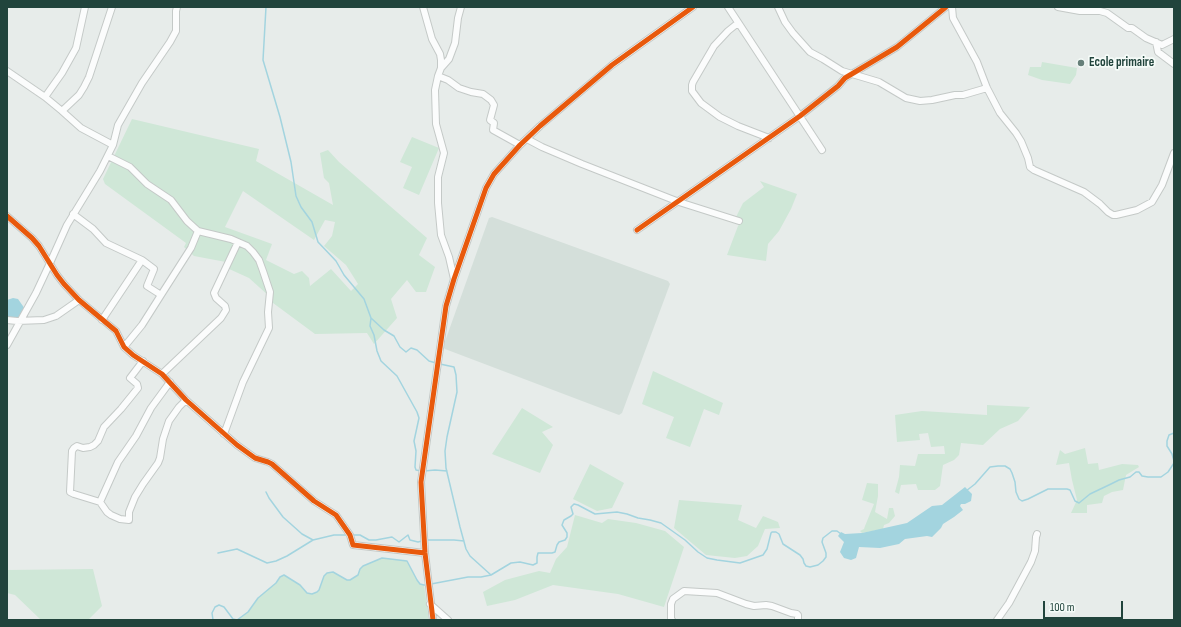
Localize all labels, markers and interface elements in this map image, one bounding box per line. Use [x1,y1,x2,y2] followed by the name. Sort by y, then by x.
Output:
[1089,55,1154,71] place label: Ecole primaire
[1076,58,1086,68] marker: Ecole primaire
[1045,593,1125,619] scale bar
[1050,600,1075,615] text: 100 m

